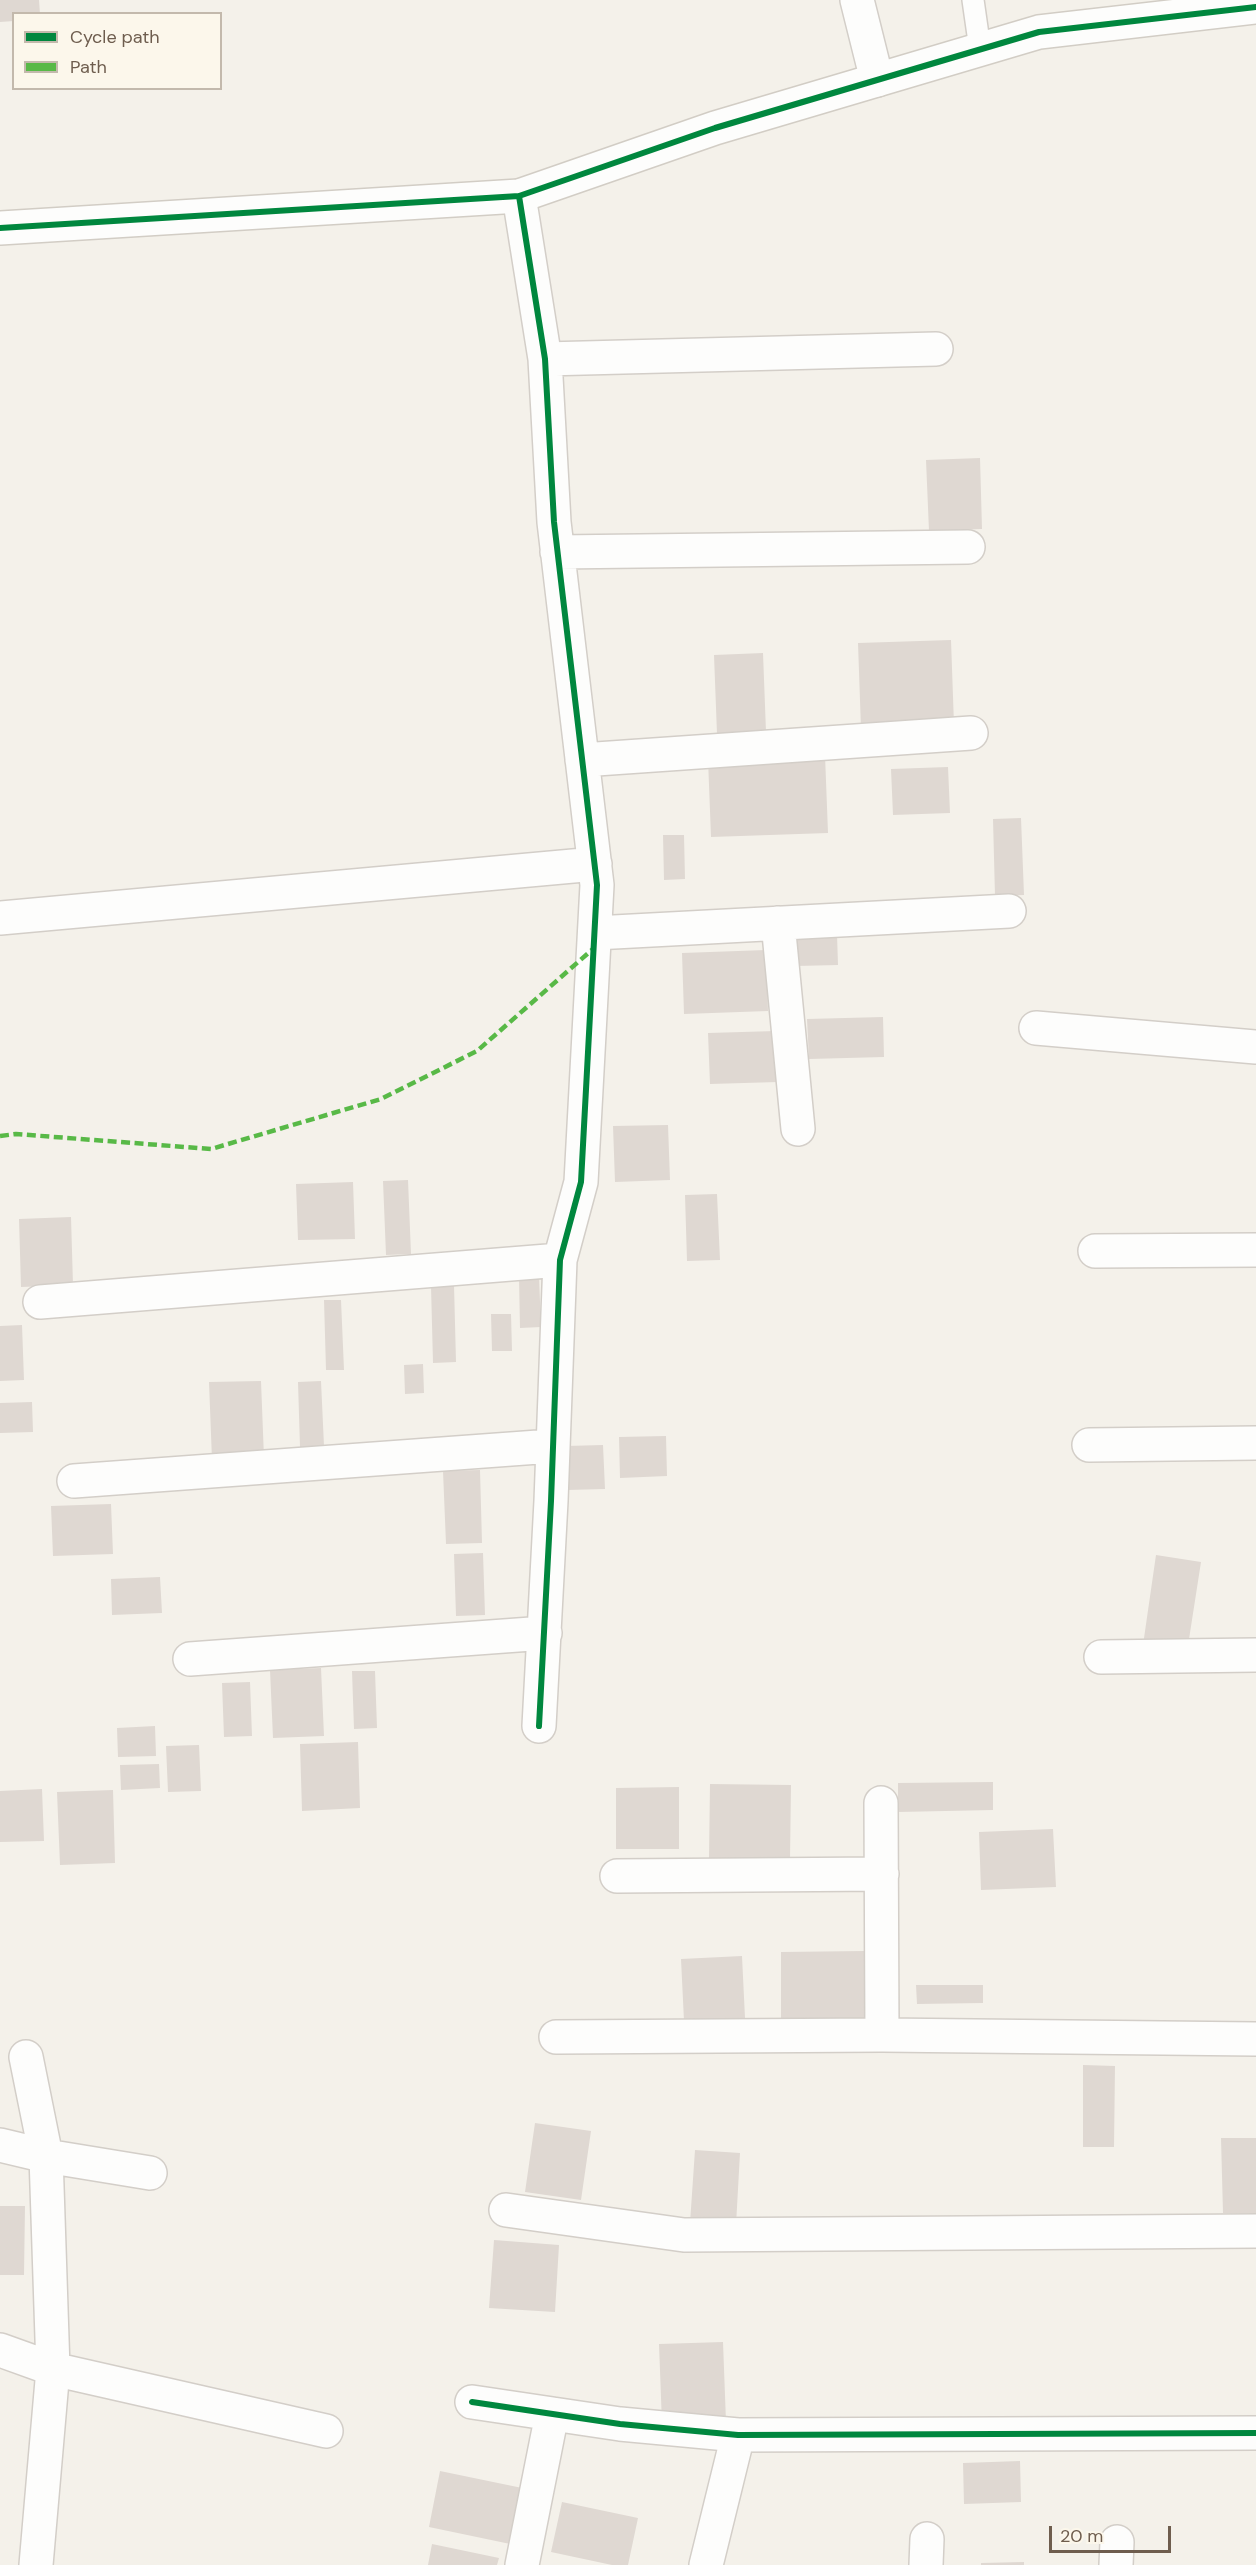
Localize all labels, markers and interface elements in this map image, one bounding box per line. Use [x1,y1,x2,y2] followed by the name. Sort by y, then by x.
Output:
[12,12,222,90] legend
[70,25,160,49] text: Cycle path
[70,55,107,79] text: Path
[1052,2514,1174,2552] scale bar
[1060,2524,1103,2548] text: 20 m

